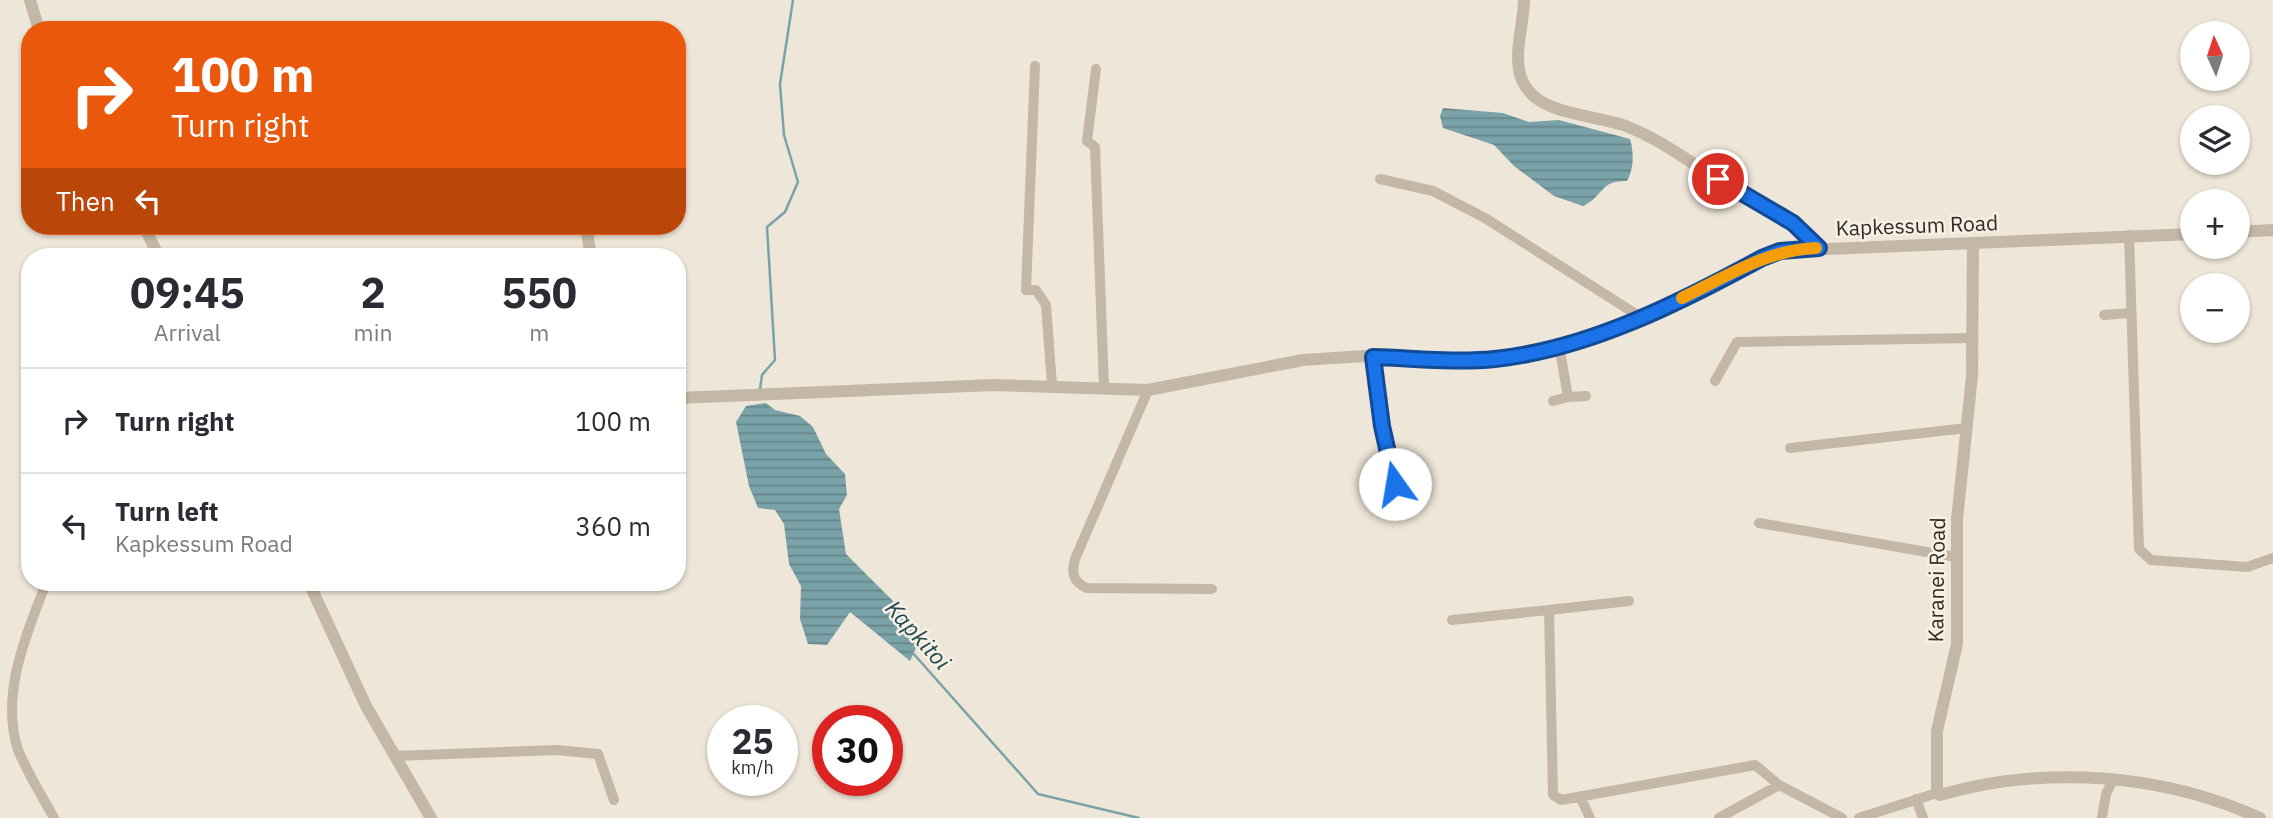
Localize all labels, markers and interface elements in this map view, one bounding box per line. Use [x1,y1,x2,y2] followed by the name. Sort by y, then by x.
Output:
[2180,21,2250,91] north arrow
[2180,21,2250,343] map controls
[171,42,315,105] text: 100 m
[56,49,147,140] icon: right
[171,104,309,146] text: Turn right
[2180,105,2250,175] button: layers
[1688,149,1748,209] pin
[1699,160,1737,198] icon: arrive
[129,182,167,220] icon: left
[56,184,115,218] text: Then
[2180,189,2250,259] button: +
[1835,208,1999,242] street label: Kapkessum Road
[130,265,245,320] text: 09:45
[360,265,386,320] text: 2
[501,265,577,320] text: 550
[2180,273,2250,343] button: −
[154,317,221,347] text: Arrival
[354,317,392,347] text: min
[529,317,549,347] text: m
[56,402,94,440] icon: right
[115,404,234,438] text: Turn right
[575,404,651,438] text: 100 m
[1358,447,1432,521] position arrow
[115,494,218,528] text: Turn left
[56,507,94,545] icon: left
[575,509,651,543] text: 360 m
[1921,517,1951,643] street label: Karanei Road
[115,528,293,558] text: Kapkessum Road
[880,593,959,676] water label: Kapkitoi
[812,705,903,796] speed limit sign: 30
[731,718,774,764] text: 25
[731,756,774,779] text: km/h

